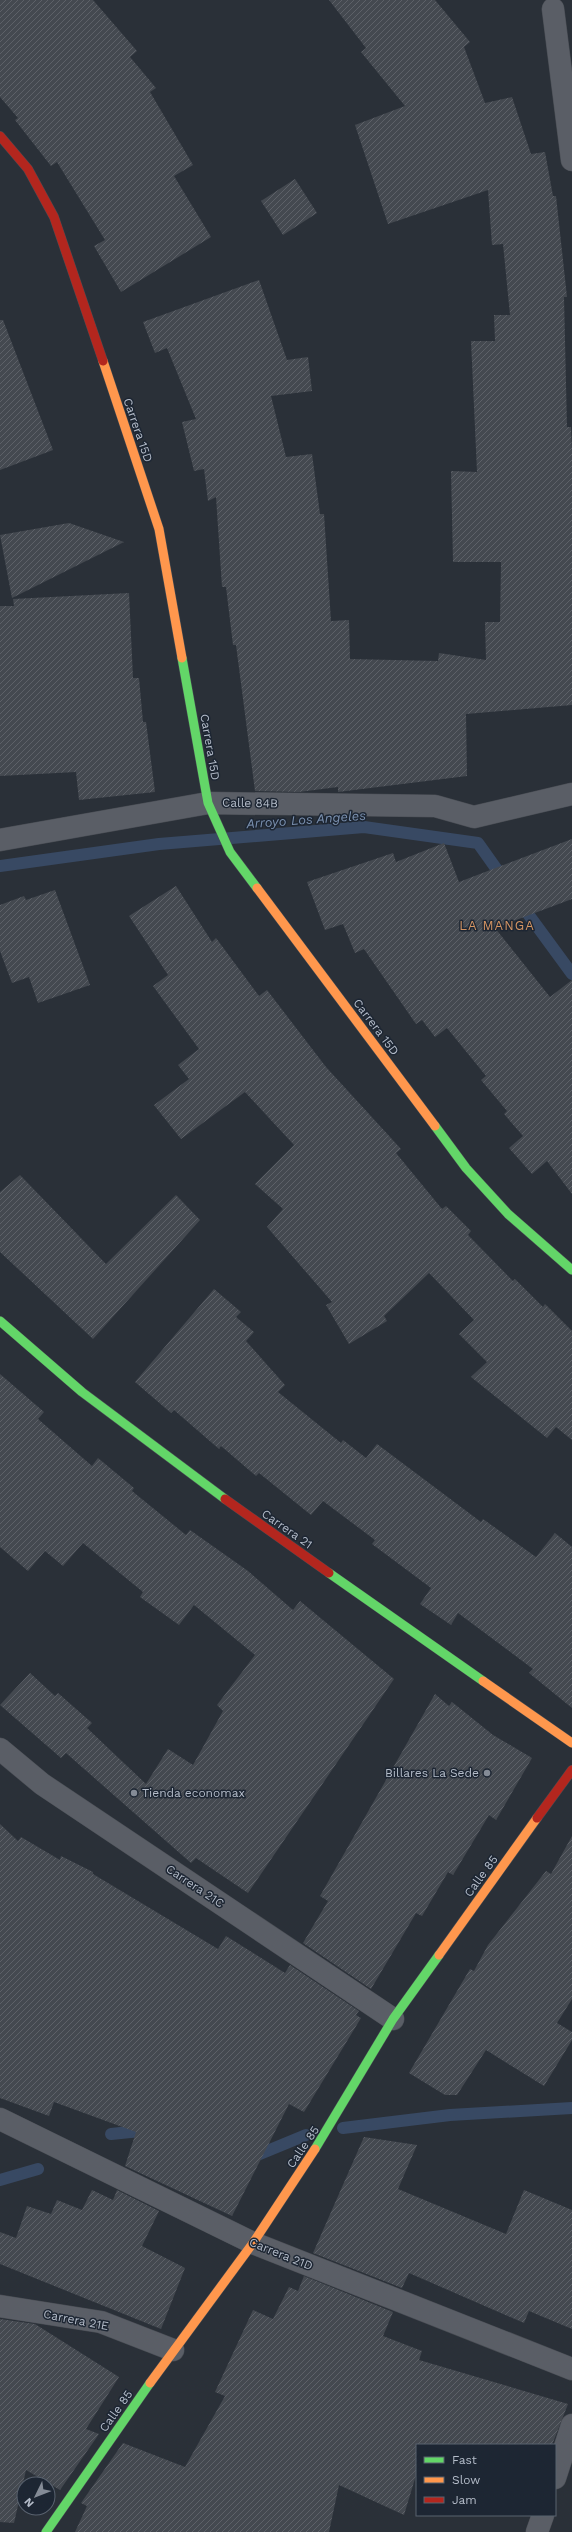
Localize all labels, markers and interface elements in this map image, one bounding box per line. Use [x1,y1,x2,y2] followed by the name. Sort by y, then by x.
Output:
[120,396,156,464] street label: Carrera 15D
[197,713,223,781] street label: Carrera 15D
[222,796,278,810] street label: Calle 84B
[245,808,367,831] water label: Arroyo Los Angeles
[459,918,535,933] district label: LA MANGA
[350,996,402,1058] street label: Carrera 15D
[259,1506,315,1552] street label: Carrera 21
[385,1766,479,1780] place label: Billares La Sede
[482,1768,492,1778] marker: Billares La Sede
[142,1786,245,1800] place label: Tienda economax
[129,1788,139,1798] marker: Tienda economax
[461,1853,501,1899] street label: Calle 85
[163,1862,227,1910] street label: Carrera 21C
[284,2123,322,2171] street label: Calle 85
[247,2235,315,2273] street label: Carrera 21D
[42,2307,110,2333] street label: Carrera 21E
[97,2387,135,2435] street label: Calle 85
[416,2444,556,2516] legend
[452,2453,477,2467] text: Fast
[452,2473,480,2487] text: Slow
[16,2476,56,2516] north arrow
[452,2493,477,2507] text: Jam
[22,2495,37,2510] text: N

